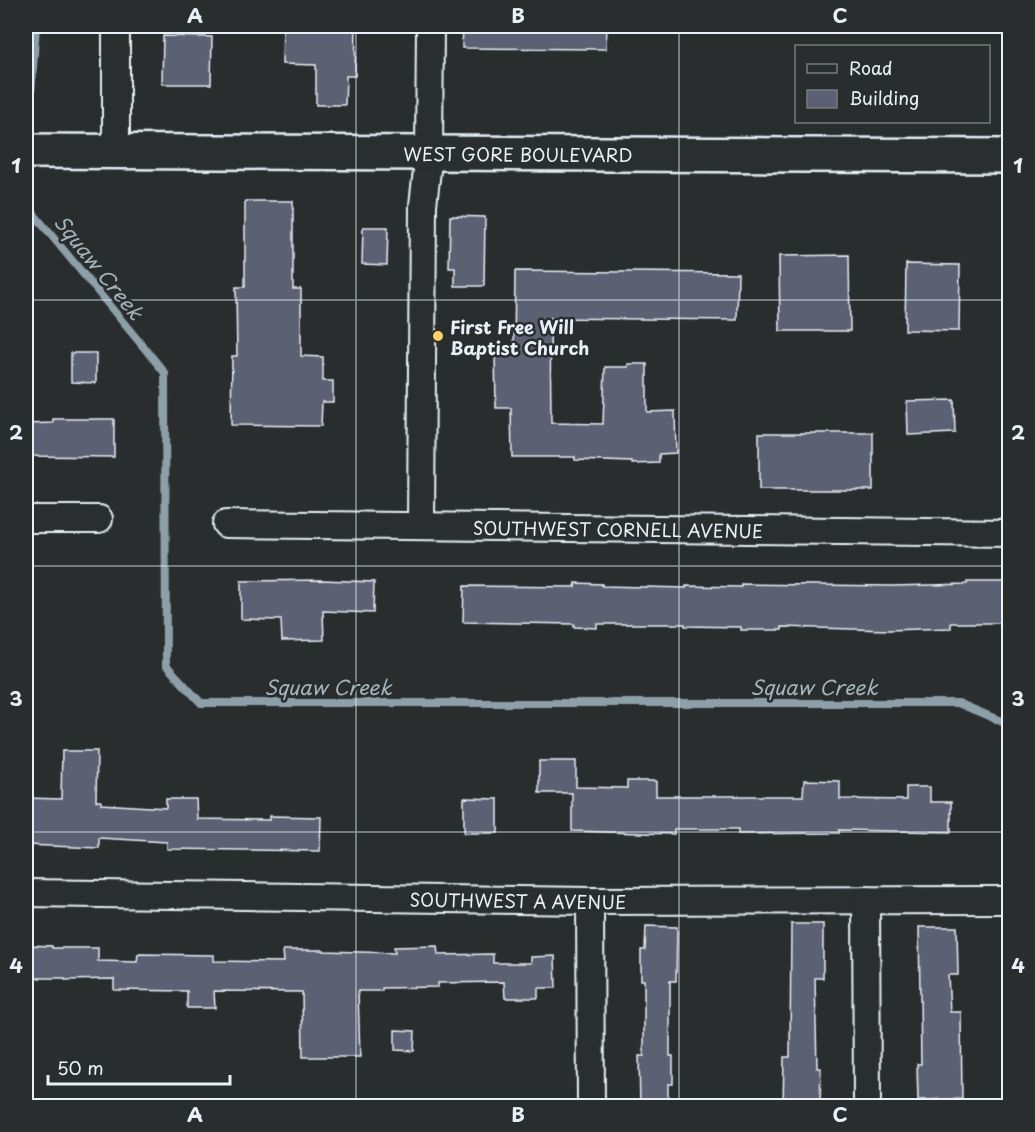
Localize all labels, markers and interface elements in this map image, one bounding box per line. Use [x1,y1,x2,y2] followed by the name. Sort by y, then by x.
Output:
[187,0,203,30] text: A
[511,0,525,30] text: B
[832,0,848,30] text: C
[795,45,990,123] legend
[849,54,893,81] text: Road
[849,84,919,111] text: Building
[403,139,633,168] street label: WEST GORE BOULEVARD
[11,150,21,180] text: 1
[1013,150,1023,180] text: 1
[47,208,151,327] water label: Squaw Creek
[450,313,589,361] place label: First Free Will Baptist Church
[431,329,445,343] marker: First Free Will Baptist Church
[9,417,23,447] text: 2
[1011,417,1025,447] text: 2
[473,513,763,544] street label: SOUTHWEST CORNELL AVENUE
[264,672,392,702] water label: Squaw Creek
[750,672,878,702] water label: Squaw Creek
[9,683,23,713] text: 3
[1011,683,1025,713] text: 3
[409,885,626,915] street label: SOUTHWEST A AVENUE
[9,950,23,980] text: 4
[1011,950,1025,980] text: 4
[48,1048,230,1086] scale bar
[57,1054,104,1081] text: 50 m
[187,1099,203,1129] text: A
[511,1099,525,1129] text: B
[832,1099,848,1129] text: C

